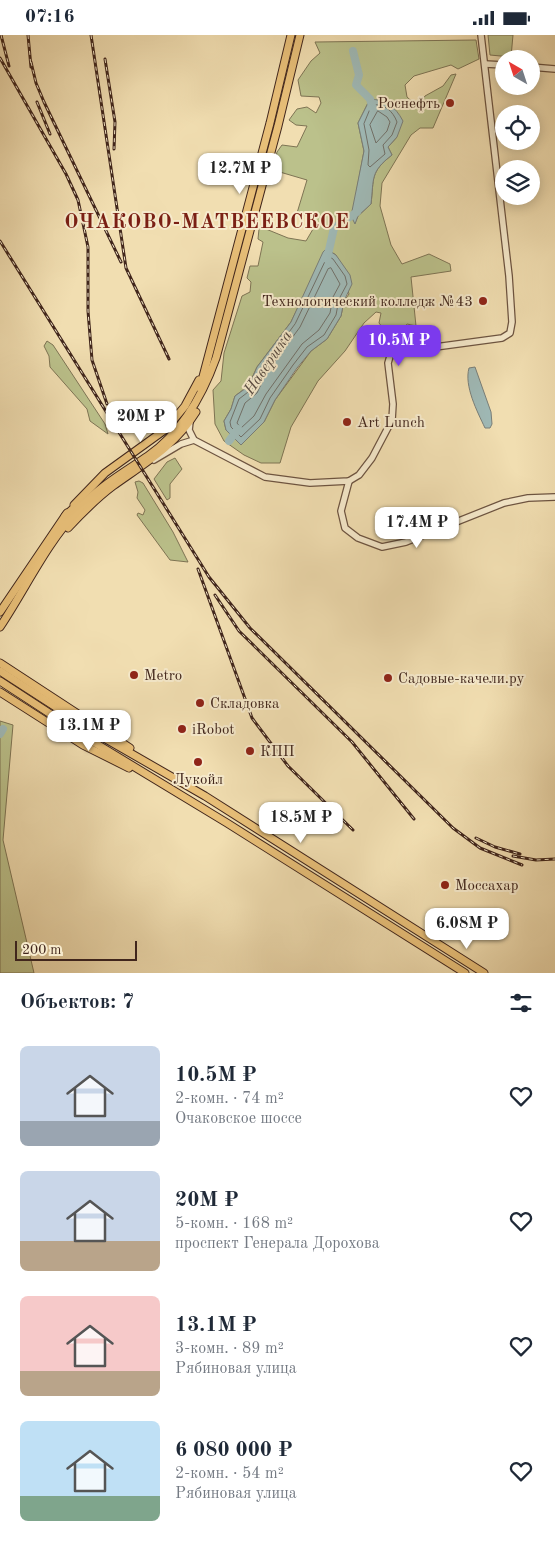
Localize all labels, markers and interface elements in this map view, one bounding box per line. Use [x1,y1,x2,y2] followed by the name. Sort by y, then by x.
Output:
[25,8,74,27] text: 07:16
[495,50,540,95] north arrow
[495,50,540,205] map controls
[378,97,440,112] place label: Роснефть
[444,97,456,109] marker: Роснефть
[495,105,540,150] button: locate
[194,153,286,195] pin: 12.7M ₽
[495,160,540,205] button: layers
[209,161,271,177] text: 12.7M ₽
[64,213,350,233] district label: ОЧАКОВО-МАТВЕЕВСКОЕ
[262,295,473,310] place label: Технологический колледж №43
[477,295,489,307] marker: Технологический колледж №43
[353,325,445,367] pin: 10.5M ₽
[241,328,296,399] water label: Навершка
[368,333,430,349] text: 10.5M ₽
[106,401,176,443] pin: 20M ₽
[117,409,165,425] text: 20M ₽
[341,416,353,428] marker: Art Lunch
[357,416,425,431] place label: Art Lunch
[371,507,463,549] pin: 17.4M ₽
[386,515,448,531] text: 17.4M ₽
[128,669,140,681] marker: Metro
[144,669,182,684] place label: Metro
[382,672,394,684] marker: Садовые-качели.ру
[398,672,524,687] place label: Садовые-качели.ру
[194,697,206,709] marker: Складовка
[210,697,280,712] place label: Складовка
[43,709,135,752] pin: 13.1M ₽
[58,718,120,734] text: 13.1M ₽
[176,723,188,735] marker: iRobot
[192,723,235,738] place label: iRobot
[244,745,256,757] marker: КПП
[260,745,295,760] place label: КПП
[192,756,204,768] marker: Лукойл
[173,773,223,788] place label: Лукойл
[255,801,347,844] pin: 18.5M ₽
[270,810,332,826] text: 18.5M ₽
[439,879,451,891] marker: Моссахар
[455,879,519,894] place label: Моссахар
[421,907,513,950] pin: 6.08M ₽
[436,916,498,932] text: 6.08M ₽
[15,938,138,961] scale bar
[22,943,61,957] text: 200 m
[507,989,535,1017] icon: filters
[20,992,134,1013] text: Объектов: 7
[175,1065,257,1086] text: 10.5M ₽
[60,1066,120,1126] icon: home
[507,1082,535,1110] icon: heart
[175,1091,284,1107] text: 2-комн. · 74 m²
[175,1111,302,1127] text: Очаковское шоссе
[175,1190,239,1211] text: 20M ₽
[60,1191,120,1251] icon: home
[507,1207,535,1235] icon: heart
[175,1216,293,1232] text: 5-комн. · 168 m²
[175,1236,380,1252] text: проспект Генерала Дорохова
[175,1315,257,1336] text: 13.1M ₽
[60,1316,120,1376] icon: home
[507,1332,535,1360] icon: heart
[175,1341,284,1357] text: 3-комн. · 89 m²
[175,1361,297,1377] text: Рябиновая улица
[175,1440,293,1461] text: 6 080 000 ₽
[60,1441,120,1501] icon: home
[507,1457,535,1485] icon: heart
[175,1466,284,1482] text: 2-комн. · 54 m²
[175,1486,297,1502] text: Рябиновая улица

